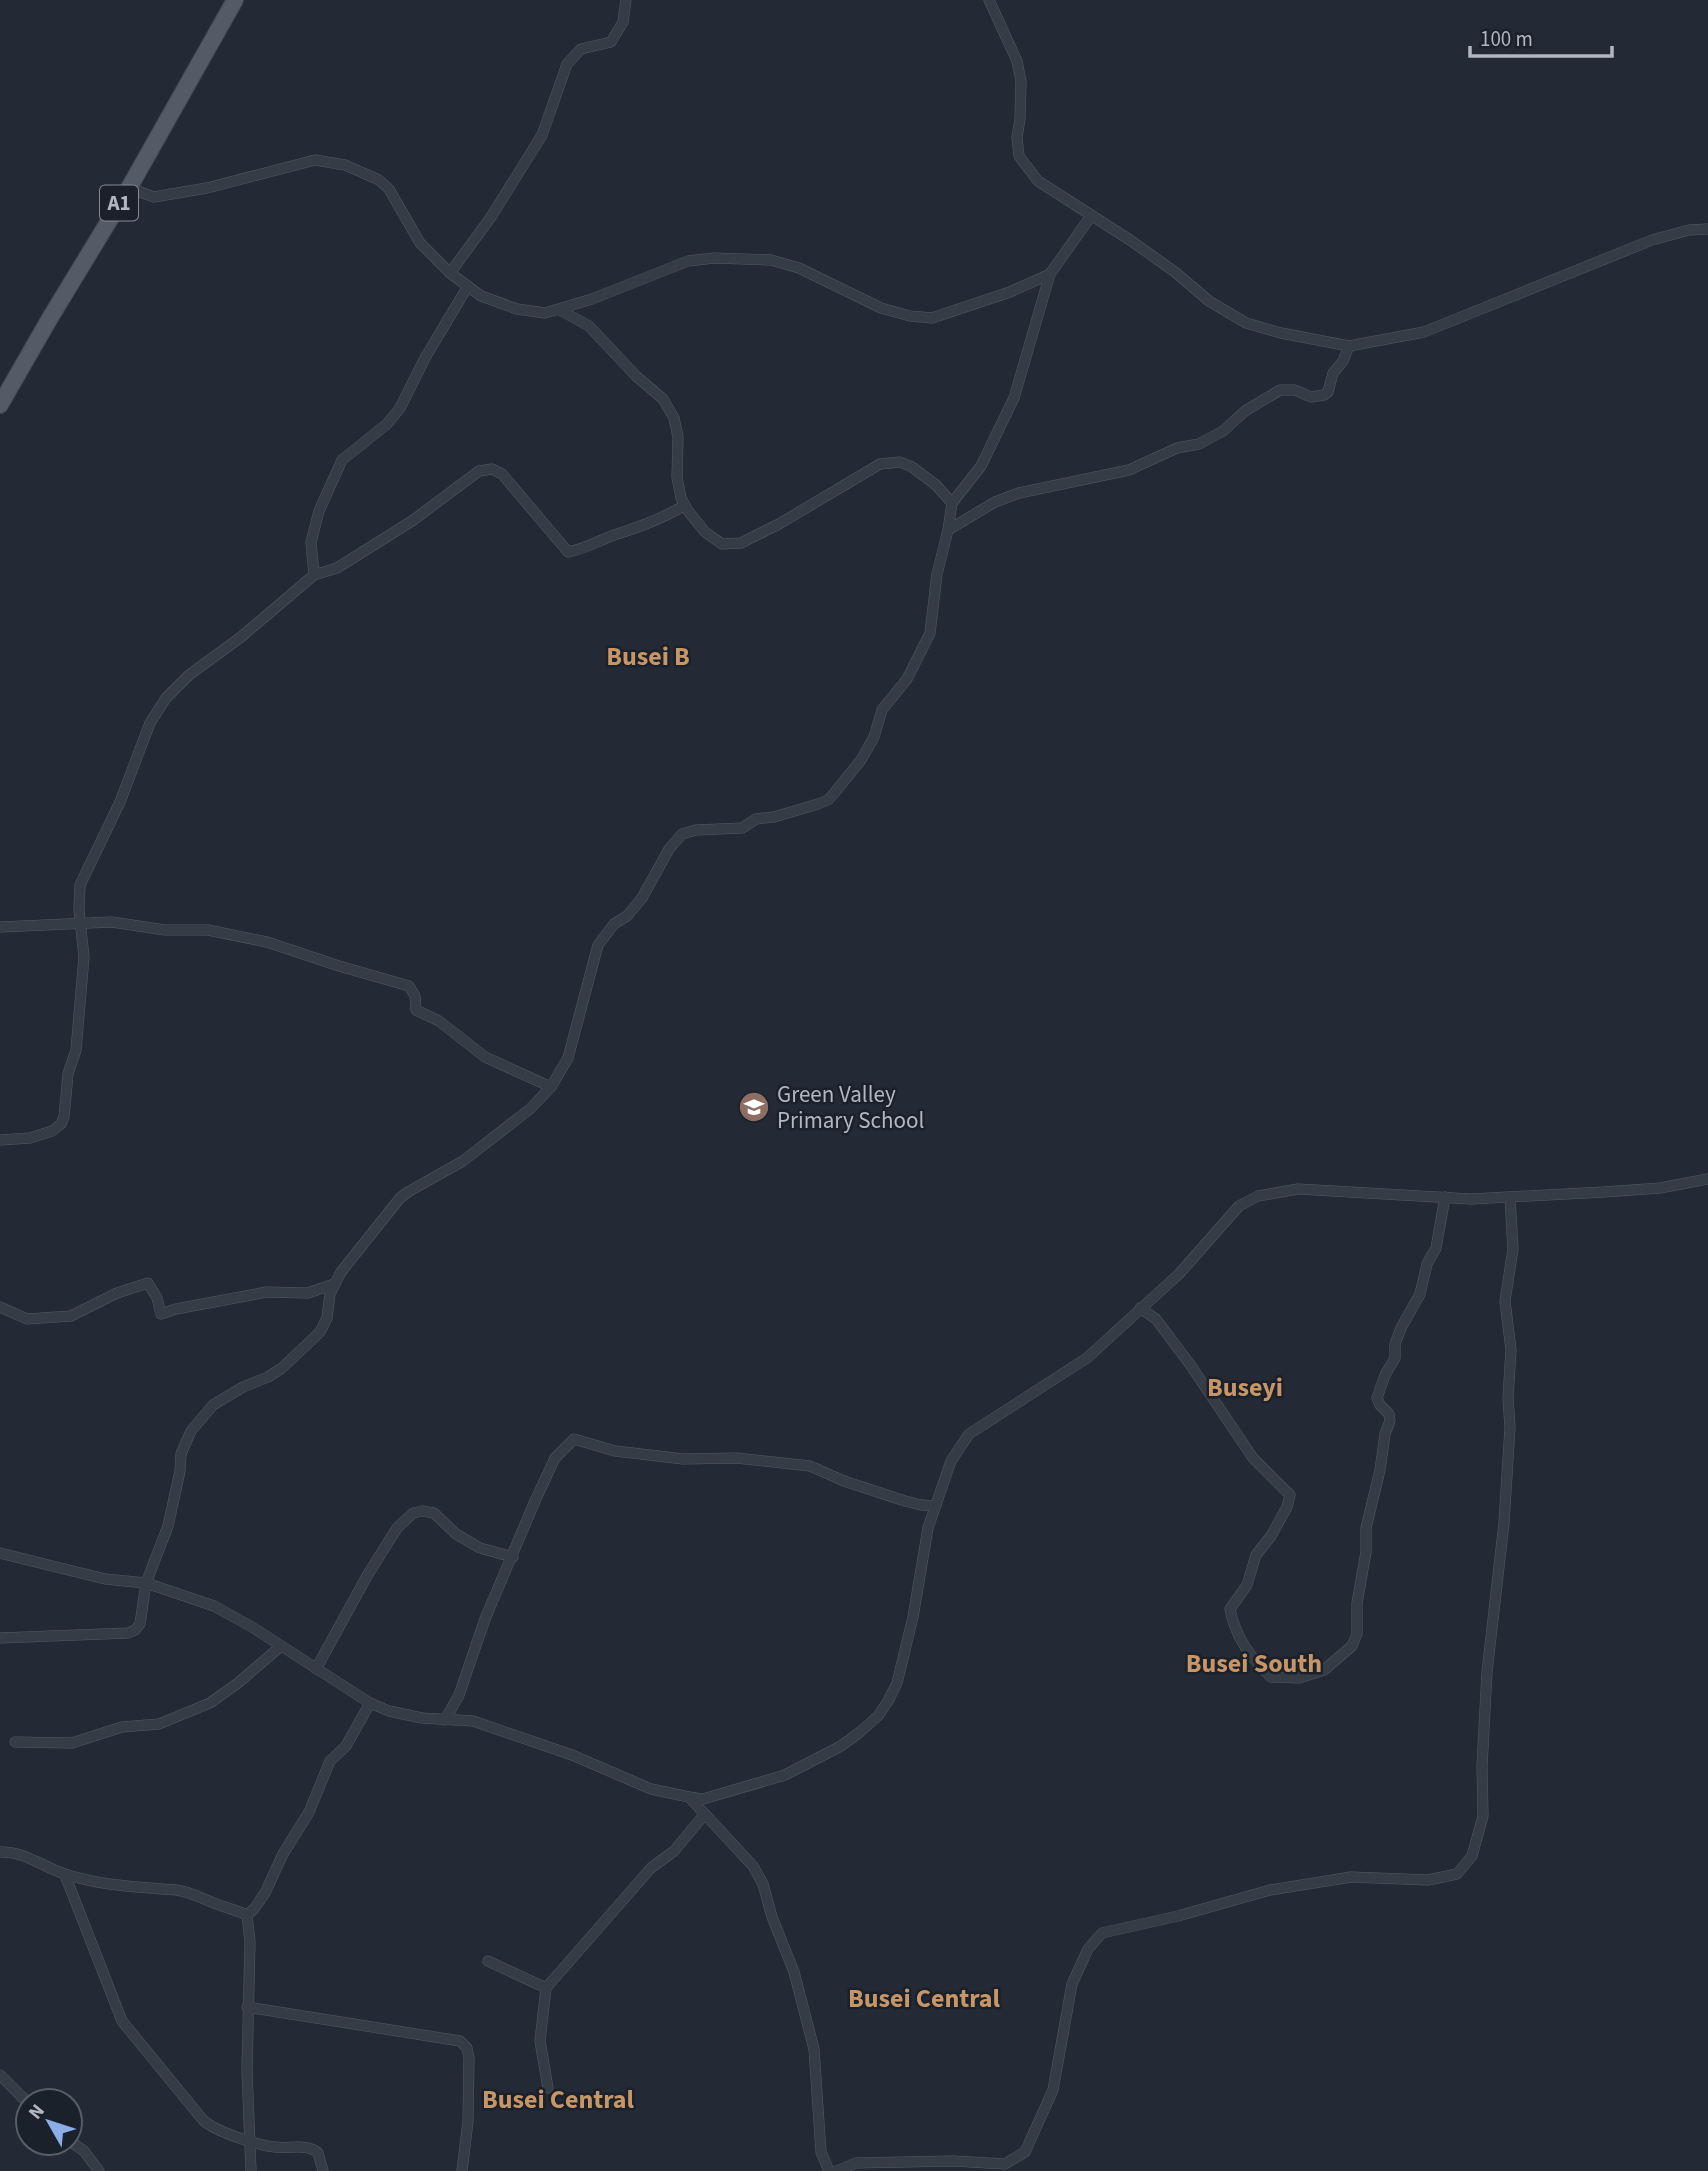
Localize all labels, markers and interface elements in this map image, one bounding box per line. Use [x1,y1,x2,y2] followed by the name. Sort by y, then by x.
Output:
[1470,14,1612,58] scale bar
[1480,24,1533,54] text: 100 m
[100,186,138,220] road number: A1
[606,638,690,675] district label: Busei B
[777,1078,924,1137] place label: Green Valley Primary School
[737,1090,771,1124] school or university icon: Green Valley Primary School
[1207,1369,1283,1406] district label: Buseyi
[1186,1645,1322,1682] district label: Busei South
[848,1980,1001,2017] district label: Busei Central
[482,2081,635,2118] district label: Busei Central
[14,2087,84,2157] north arrow
[22,2099,51,2126] text: N

